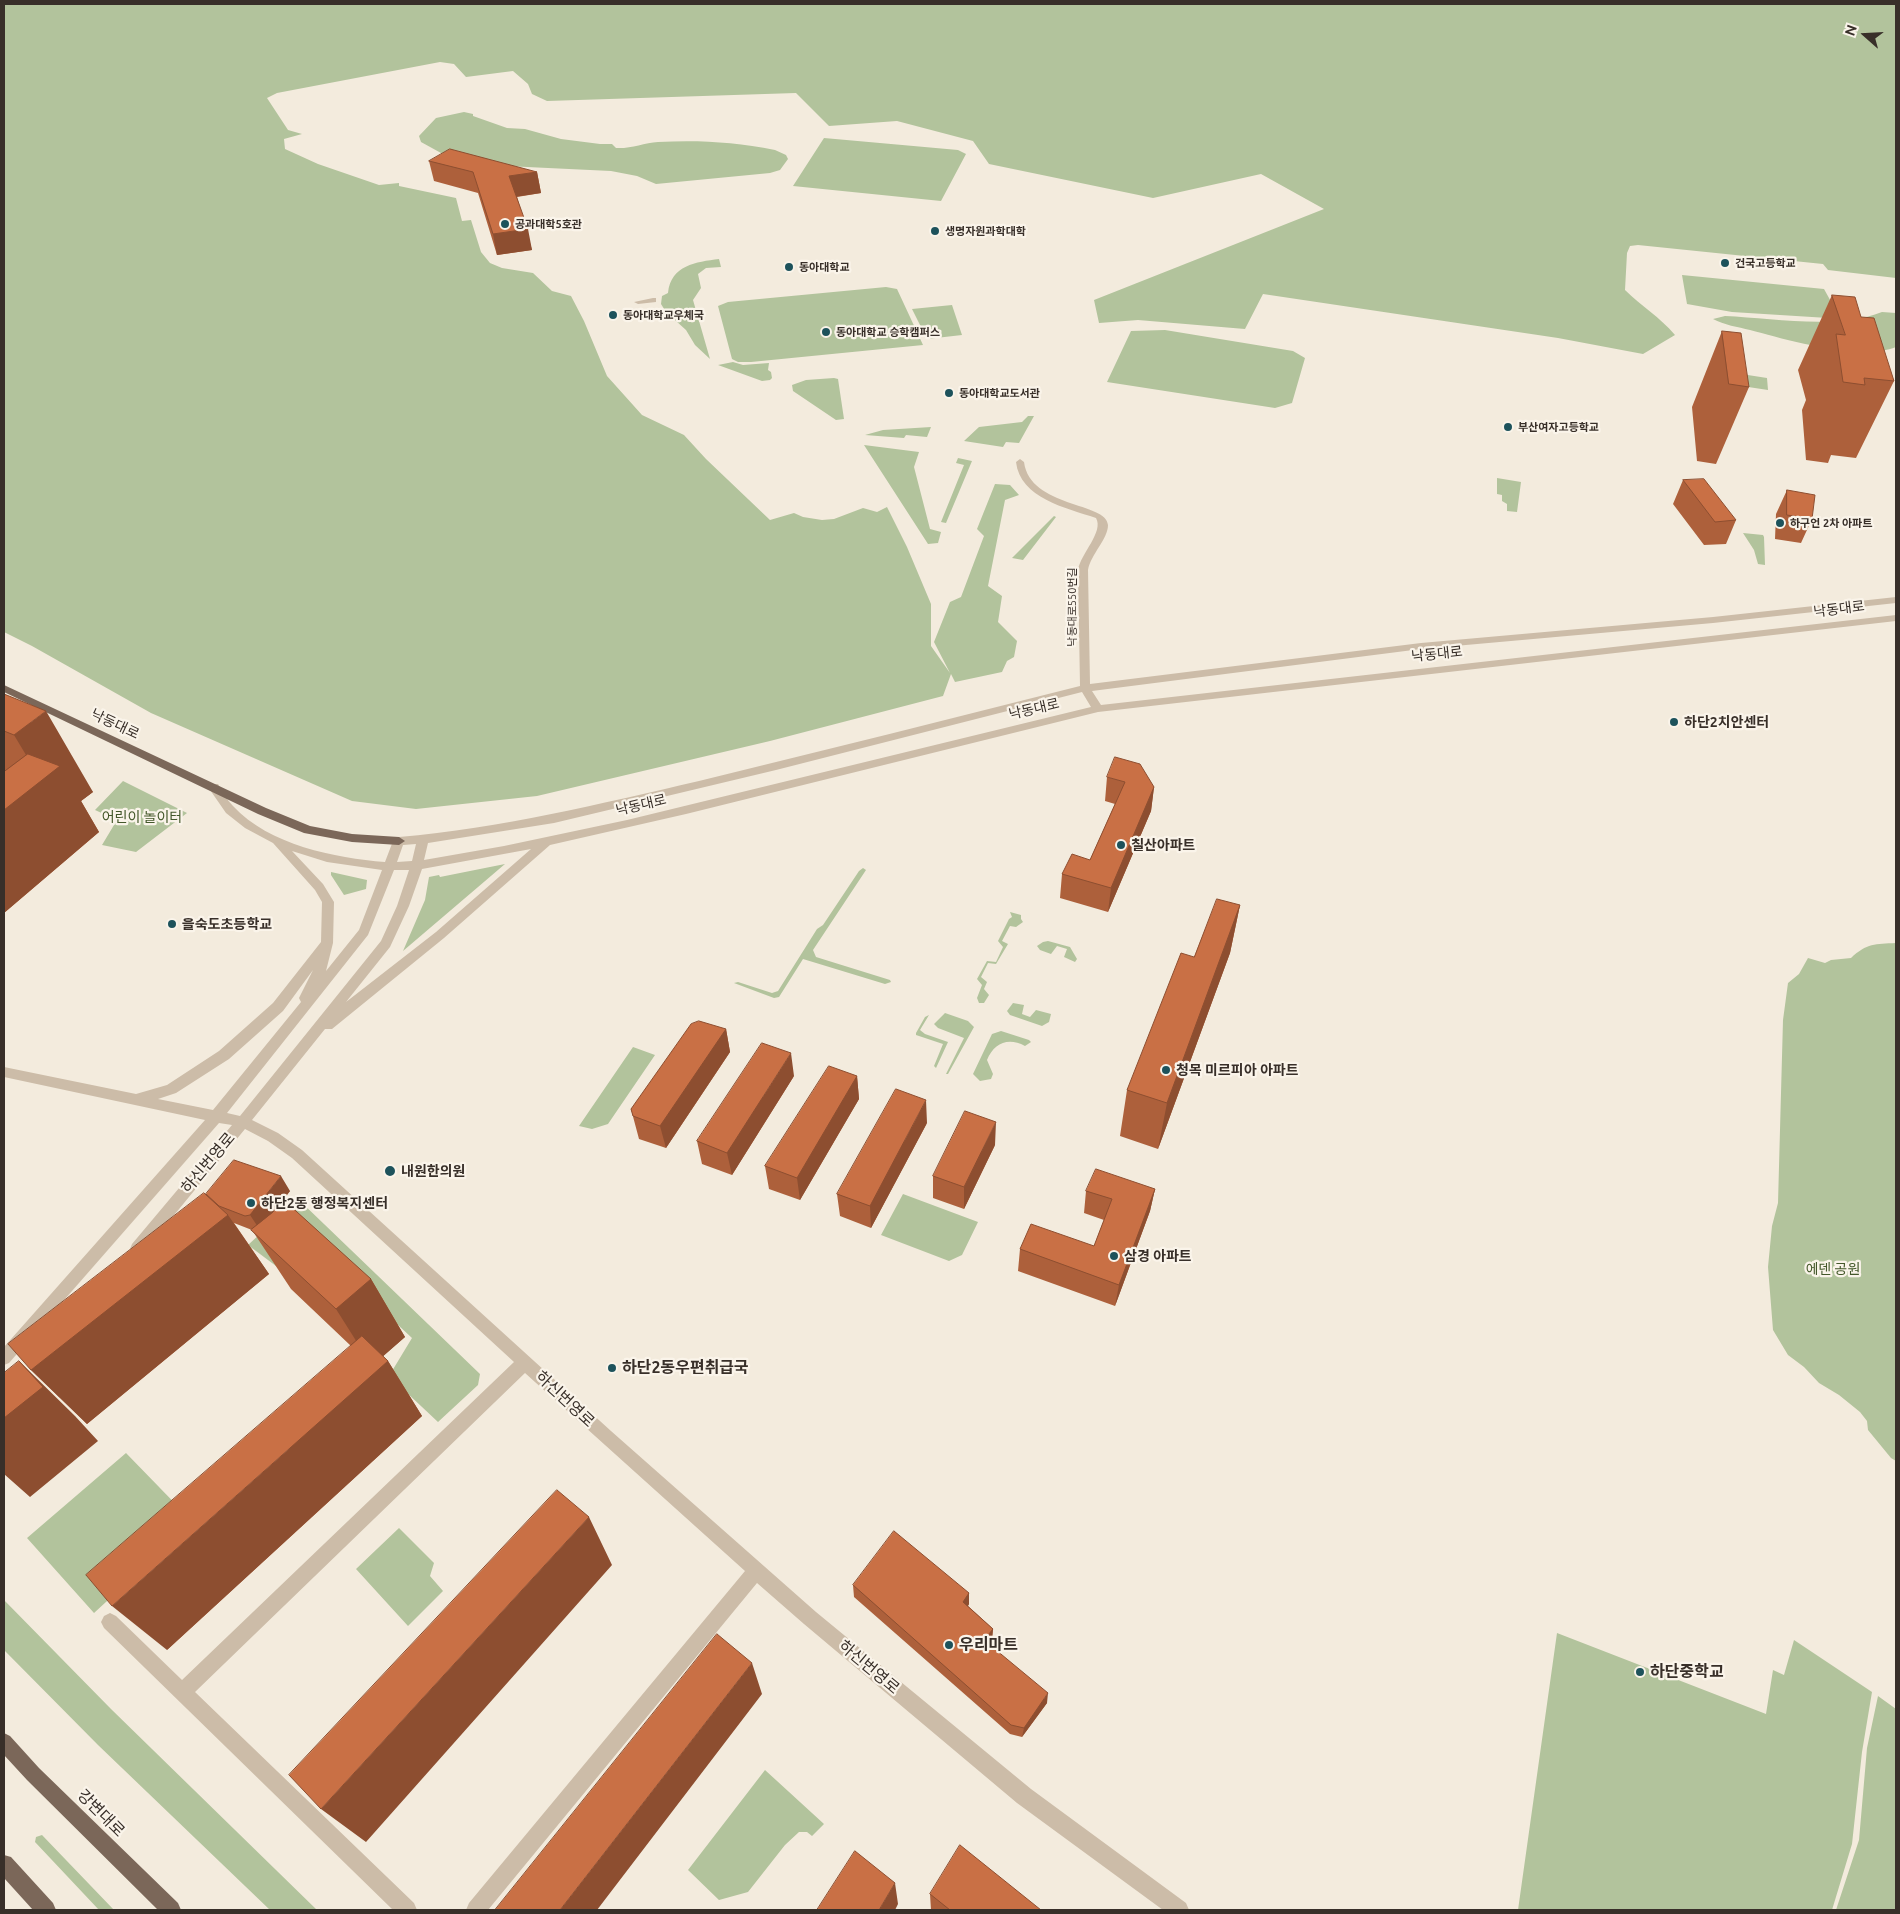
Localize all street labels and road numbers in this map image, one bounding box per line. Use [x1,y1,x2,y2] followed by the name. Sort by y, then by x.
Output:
[1065,567,1079,647] street label: 낙동대로550번길
[1812,598,1866,620] street label: 낙동대로
[1411,643,1463,665] street label: 낙동대로
[1007,695,1061,723] street label: 낙동대로
[88,706,142,742] street label: 낙동대로
[614,791,668,819] street label: 낙동대로
[177,1129,239,1197] street label: 하신번영로
[532,1367,598,1431] street label: 하신번영로
[835,1636,903,1698] street label: 하신번영로
[73,1785,129,1841] street label: 강변대로

